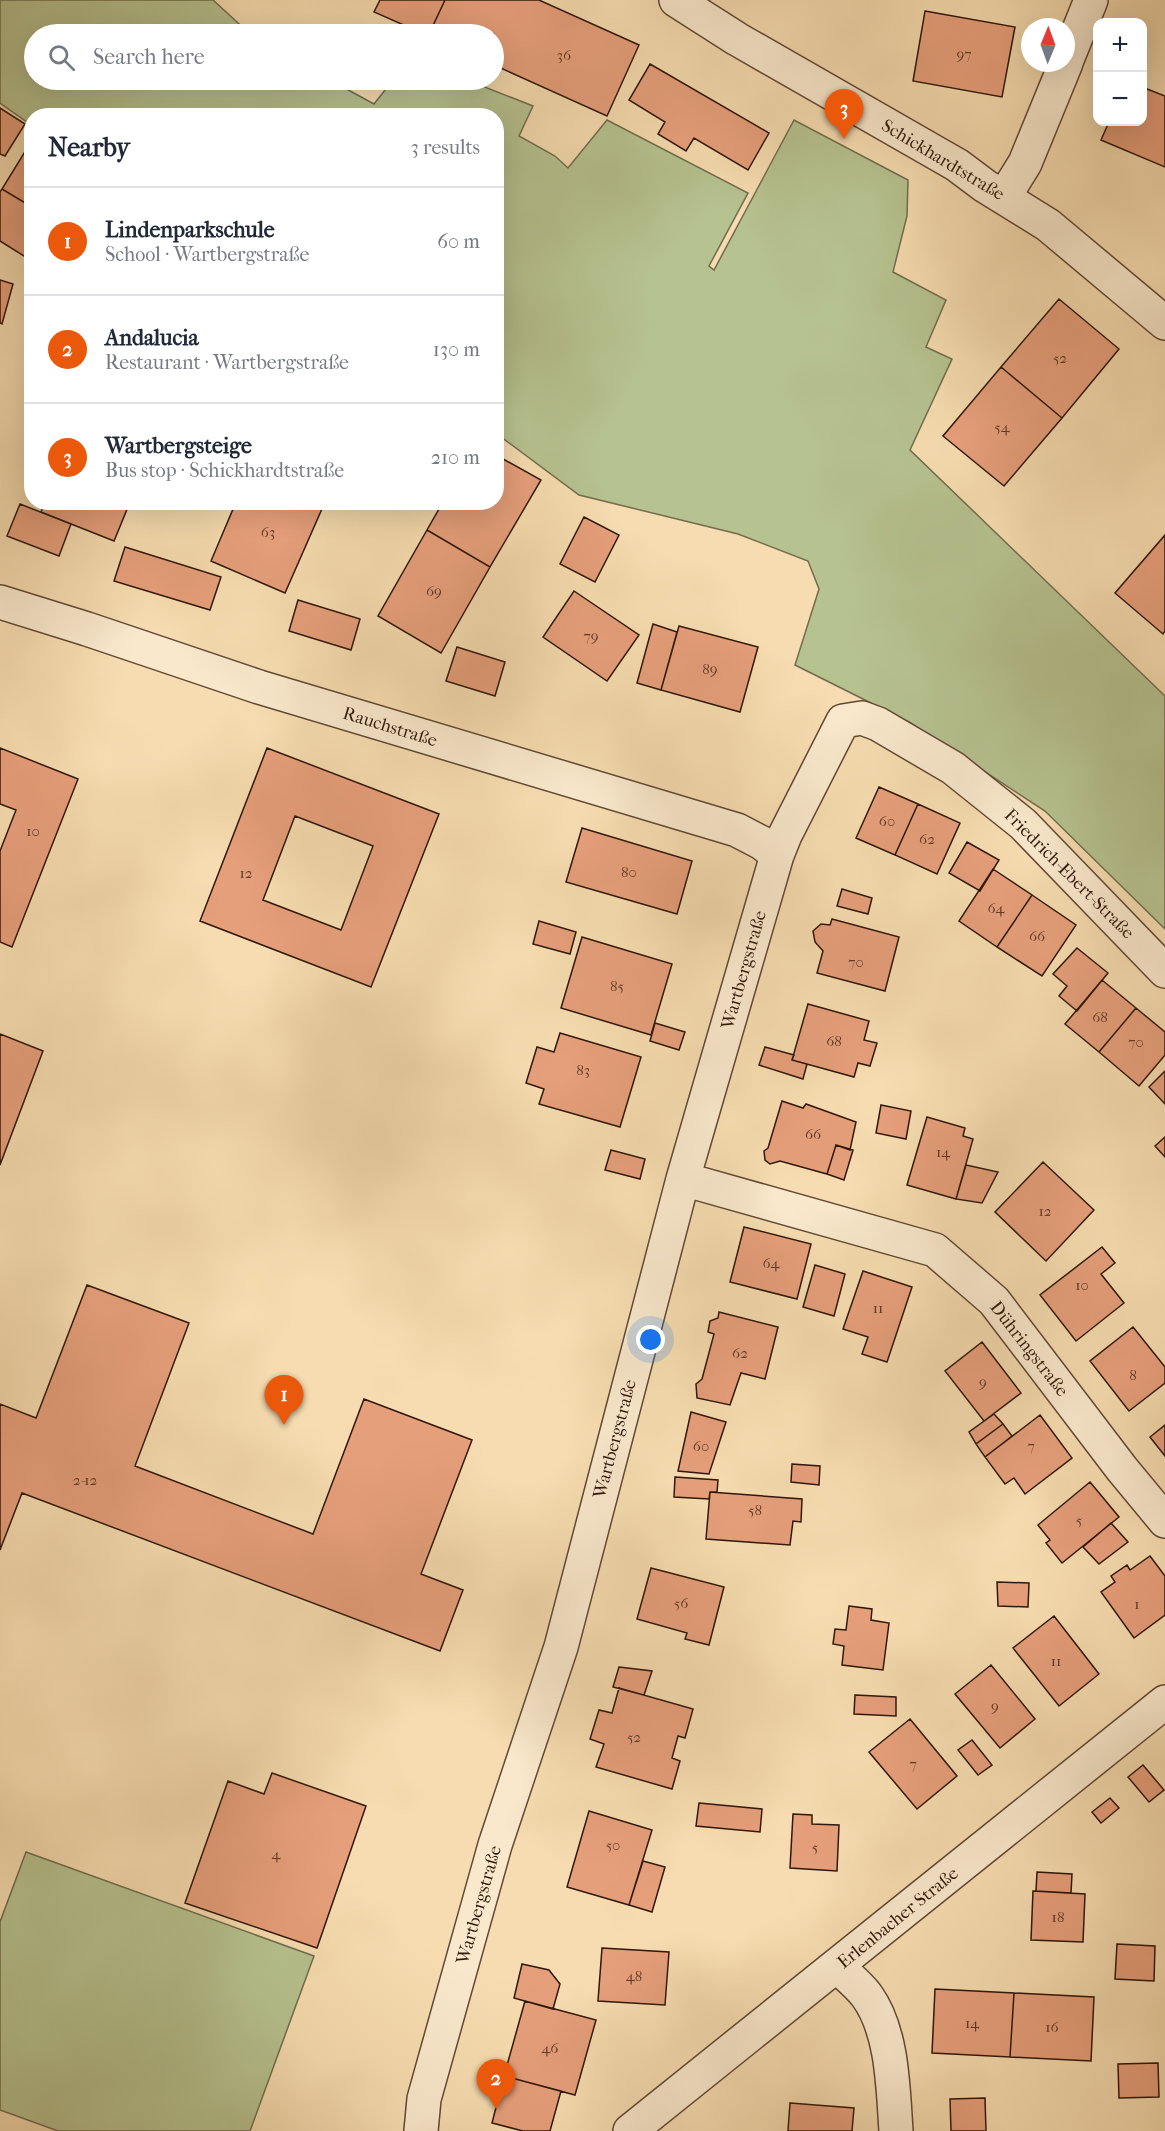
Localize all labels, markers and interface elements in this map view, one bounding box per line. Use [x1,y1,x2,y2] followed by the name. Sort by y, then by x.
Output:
[1021,18,1075,72] north arrow
[1093,18,1147,126] map controls
[1093,18,1147,72] button: +
[24,24,504,90] search box
[45,41,78,74] icon: search
[93,44,205,70] text: Search here
[956,45,972,63] house number: 97
[557,46,572,64] house number: 36
[1093,72,1147,126] button: −
[824,90,864,139] pin: 3
[878,115,1008,205] street label: Schickhardtstraße
[48,132,130,163] text: Nearby
[411,136,480,159] text: 3 results
[105,217,275,243] text: Lindenparkschule
[64,230,71,253] text: 1
[437,230,480,253] text: 60 m
[105,243,309,266] text: School · Wartbergstraße
[105,325,199,351] text: Andalucia
[62,338,73,361] text: 2
[433,338,480,361] text: 130 m
[1053,349,1067,367] house number: 52
[105,351,349,374] text: Restaurant · Wartbergstraße
[994,418,1011,436] house number: 54
[105,433,252,459] text: Wartbergsteige
[63,446,72,469] text: 3
[431,446,480,469] text: 210 m
[105,459,344,482] text: Bus stop · Schickhardtstraße
[261,523,275,541] house number: 63
[426,582,442,600] house number: 69
[583,627,599,645] house number: 79
[702,660,718,678] house number: 89
[340,703,440,751] street label: Rauchstraße
[1000,805,1138,943] street label: Friedrich-Ebert-Straße
[879,812,895,830] house number: 60
[26,822,40,840] house number: 10
[919,830,935,848] house number: 62
[621,863,637,881] house number: 80
[239,864,253,882] house number: 12
[988,899,1006,917] house number: 64
[717,908,771,1033] street label: Wartbergstraße
[1029,927,1046,945] house number: 66
[848,953,864,971] house number: 70
[610,977,624,995] house number: 85
[1092,1008,1108,1026] house number: 68
[826,1032,842,1050] house number: 68
[1128,1033,1144,1051] house number: 70
[576,1061,590,1079] house number: 83
[805,1125,822,1143] house number: 66
[936,1143,951,1161] house number: 14
[1038,1202,1052,1220] house number: 12
[763,1254,781,1272] house number: 64
[1075,1276,1089,1294] house number: 10
[985,1297,1073,1401] street label: Dühringstraße
[873,1299,883,1317] house number: 11
[636,1325,665,1354] your location
[732,1344,748,1362] house number: 62
[1129,1366,1137,1384] house number: 8
[979,1373,987,1391] house number: 9
[264,1376,304,1425] pin: 1
[589,1377,641,1502] street label: Wartbergstraße
[693,1437,709,1455] house number: 60
[1027,1437,1035,1455] house number: 7
[73,1471,98,1489] house number: 2-12
[748,1501,762,1519] house number: 58
[1076,1511,1082,1529] house number: 5
[674,1594,689,1612] house number: 56
[1134,1595,1140,1613] house number: 1
[1051,1652,1061,1670] house number: 11
[991,1697,999,1715] house number: 9
[627,1728,641,1746] house number: 52
[909,1755,917,1773] house number: 7
[606,1836,620,1854] house number: 50
[812,1838,818,1856] house number: 5
[452,1843,506,1968] street label: Wartbergstraße
[272,1845,282,1863] house number: 4
[833,1863,963,1973] street label: Erlenbacher Straße
[1052,1908,1064,1926] house number: 18
[626,1967,642,1985] house number: 48
[965,2014,980,2032] house number: 14
[1045,2018,1060,2036] house number: 16
[542,2039,559,2057] house number: 46
[476,2060,516,2109] pin: 2

